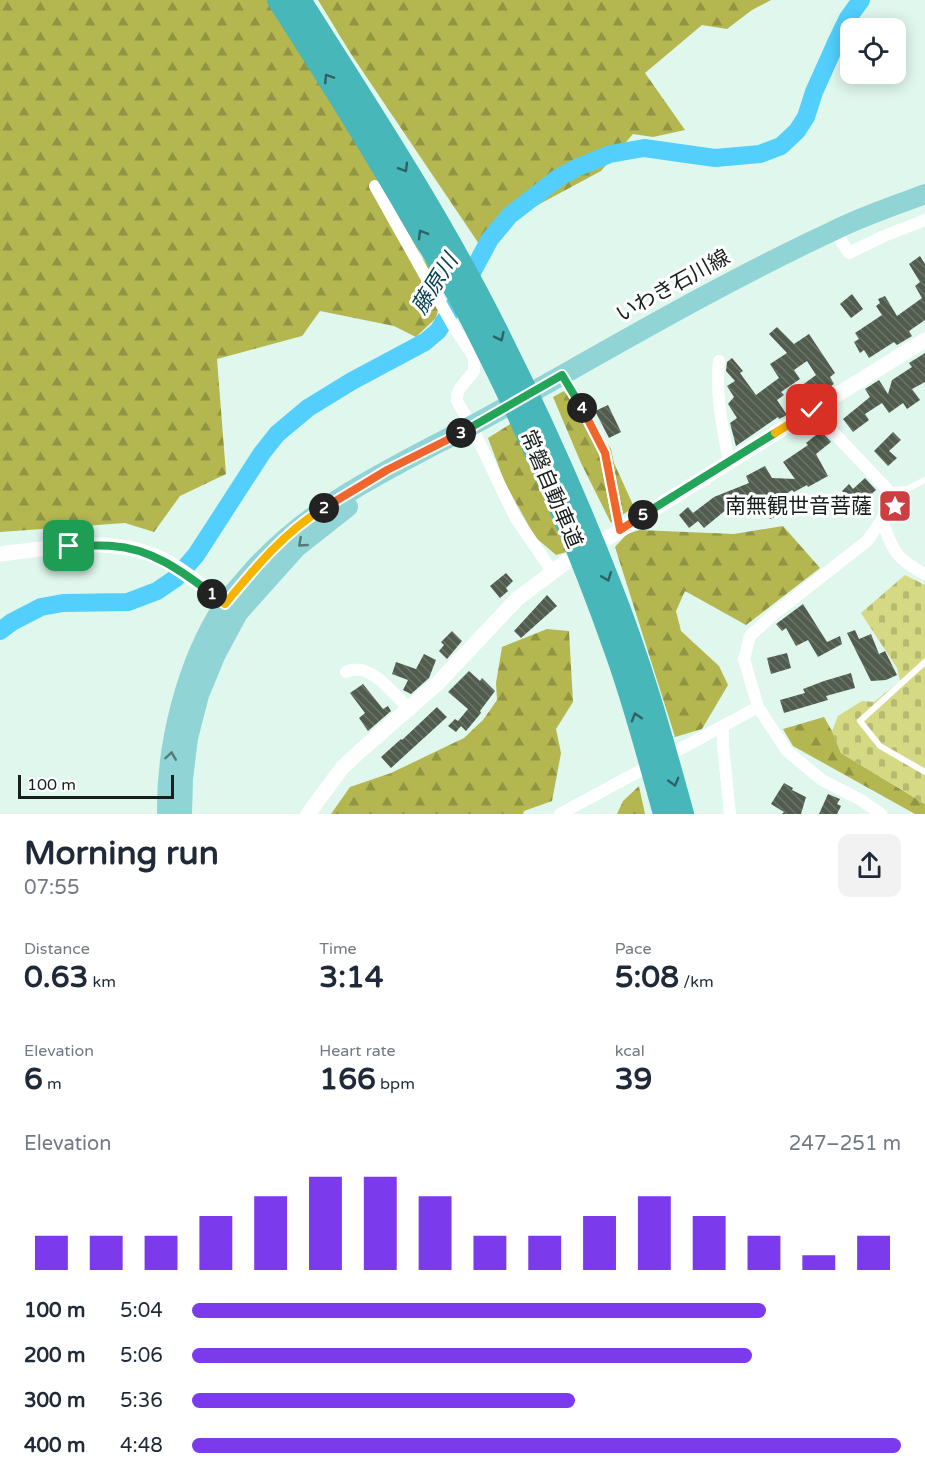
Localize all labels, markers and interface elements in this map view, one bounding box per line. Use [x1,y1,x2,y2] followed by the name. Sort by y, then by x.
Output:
[840,18,906,84] map controls
[840,18,906,84] button: locate
[324,74,336,84] one-way arrow
[397,162,408,172] one-way arrow
[418,230,430,240] one-way arrow
[612,245,734,327] street label: いわき石川線
[406,247,465,319] water label: 藤原川
[493,331,504,342] one-way arrow
[786,384,837,435] pin
[567,393,597,423] pin: 4
[795,393,828,426] icon: check
[577,398,587,418] text: 4
[446,418,476,448] pin: 3
[456,423,466,443] text: 3
[515,426,587,552] street label: 常磐自動車道
[877,488,913,524] place icon: 南無観世音菩薩
[309,493,339,523] pin: 2
[725,494,872,519] place label: 南無観世音菩薩
[319,498,329,518] text: 2
[628,500,658,530] pin: 5
[638,505,648,525] text: 5
[43,520,94,571] pin
[52,529,85,562] icon: arrive
[298,536,309,547] one-way arrow
[600,571,612,582] one-way arrow
[197,579,227,609] pin: 1
[207,584,217,604] text: 1
[631,712,644,723] one-way arrow
[164,751,176,760] one-way arrow
[18,772,174,800] scale bar
[27,775,76,795] text: 100 m
[667,777,679,787] one-way arrow
[24,834,219,873] text: Morning run
[838,834,901,897] button: share
[24,876,79,900] text: 07:55
[24,939,90,959] text: Distance
[319,939,357,959] text: Time
[615,939,652,959] text: Pace
[24,959,88,996] text: 0.63
[319,959,384,996] text: 3:14
[615,959,679,996] text: 5:08
[88,972,116,992] text: km
[679,972,714,992] text: /km
[24,1041,94,1061] text: Elevation
[319,1041,396,1061] text: Heart rate
[615,1041,645,1061] text: kcal
[24,1061,43,1098] text: 6
[319,1061,376,1098] text: 166
[615,1061,652,1098] text: 39
[43,1074,62,1094] text: m
[376,1074,415,1094] text: bpm
[24,1132,111,1156] text: Elevation
[789,1132,901,1156] text: 247–251 m
[24,1299,85,1323] text: 100 m
[120,1299,163,1323] text: 5:04
[24,1344,85,1368] text: 200 m
[120,1344,163,1368] text: 5:06
[24,1389,85,1413] text: 300 m
[120,1389,163,1413] text: 5:36
[24,1434,85,1458] text: 400 m
[120,1434,163,1458] text: 4:48

